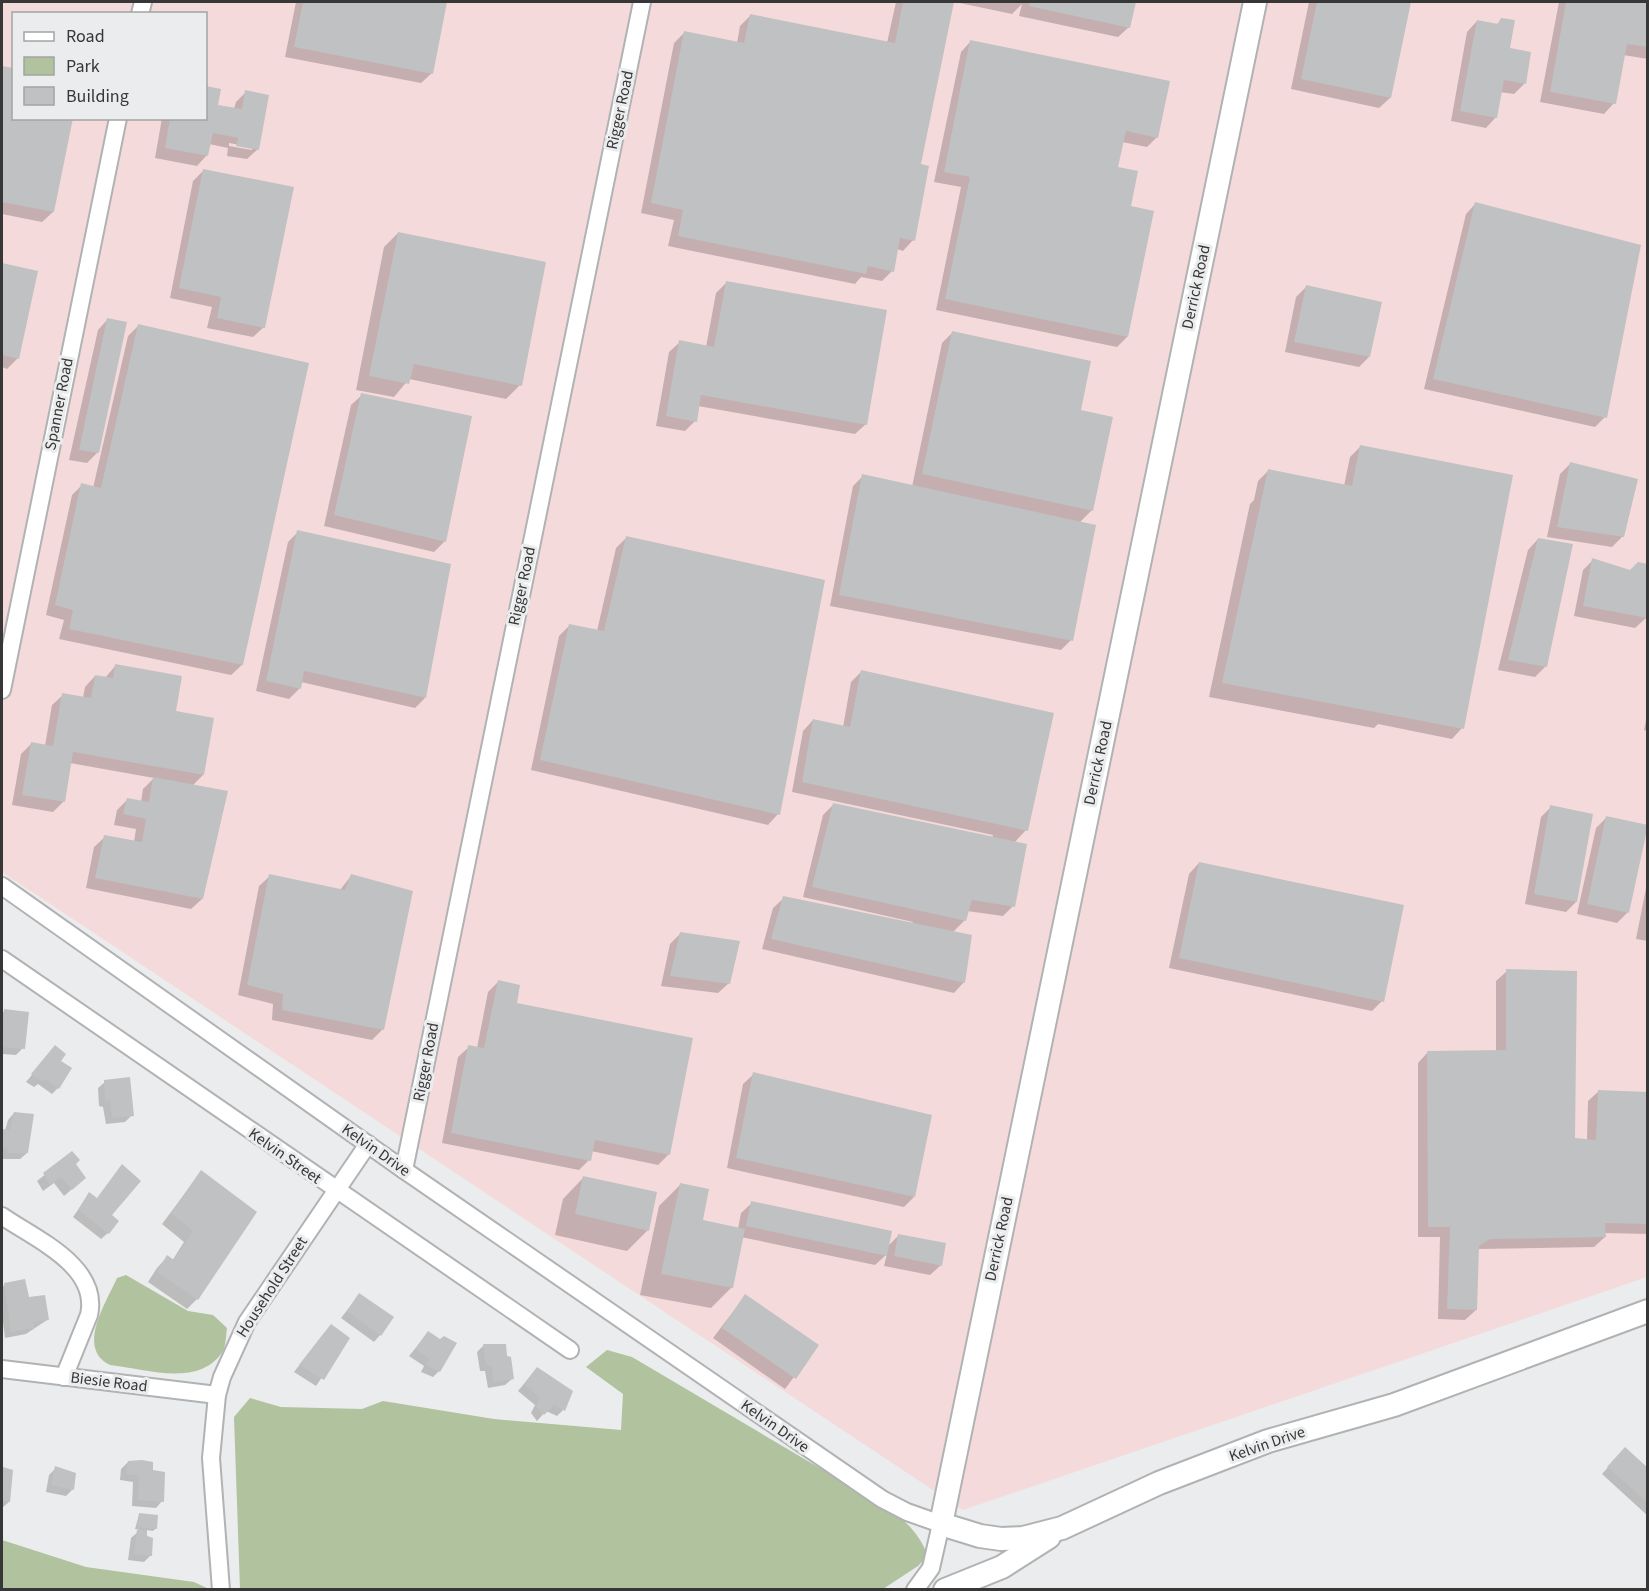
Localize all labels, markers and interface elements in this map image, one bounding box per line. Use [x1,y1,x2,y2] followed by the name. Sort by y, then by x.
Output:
[12,12,207,120] legend
[66,24,105,49] text: Road
[66,54,100,79] text: Park
[601,69,639,151] street label: Rigger Road
[66,84,129,109] text: Building
[1176,243,1216,331] street label: Derrick Road
[39,356,79,452] street label: Spanner Road
[503,545,541,627] street label: Rigger Road
[1078,719,1118,807] street label: Derrick Road
[408,1021,444,1103] street label: Rigger Road
[337,1118,415,1182] street label: Kelvin Drive
[244,1123,326,1190] street label: Kelvin Street
[979,1195,1019,1283] street label: Derrick Road
[231,1232,313,1342] street label: Household Street
[69,1366,149,1398] street label: Biesie Road
[736,1394,814,1458] street label: Kelvin Drive
[1226,1421,1308,1467] street label: Kelvin Drive

